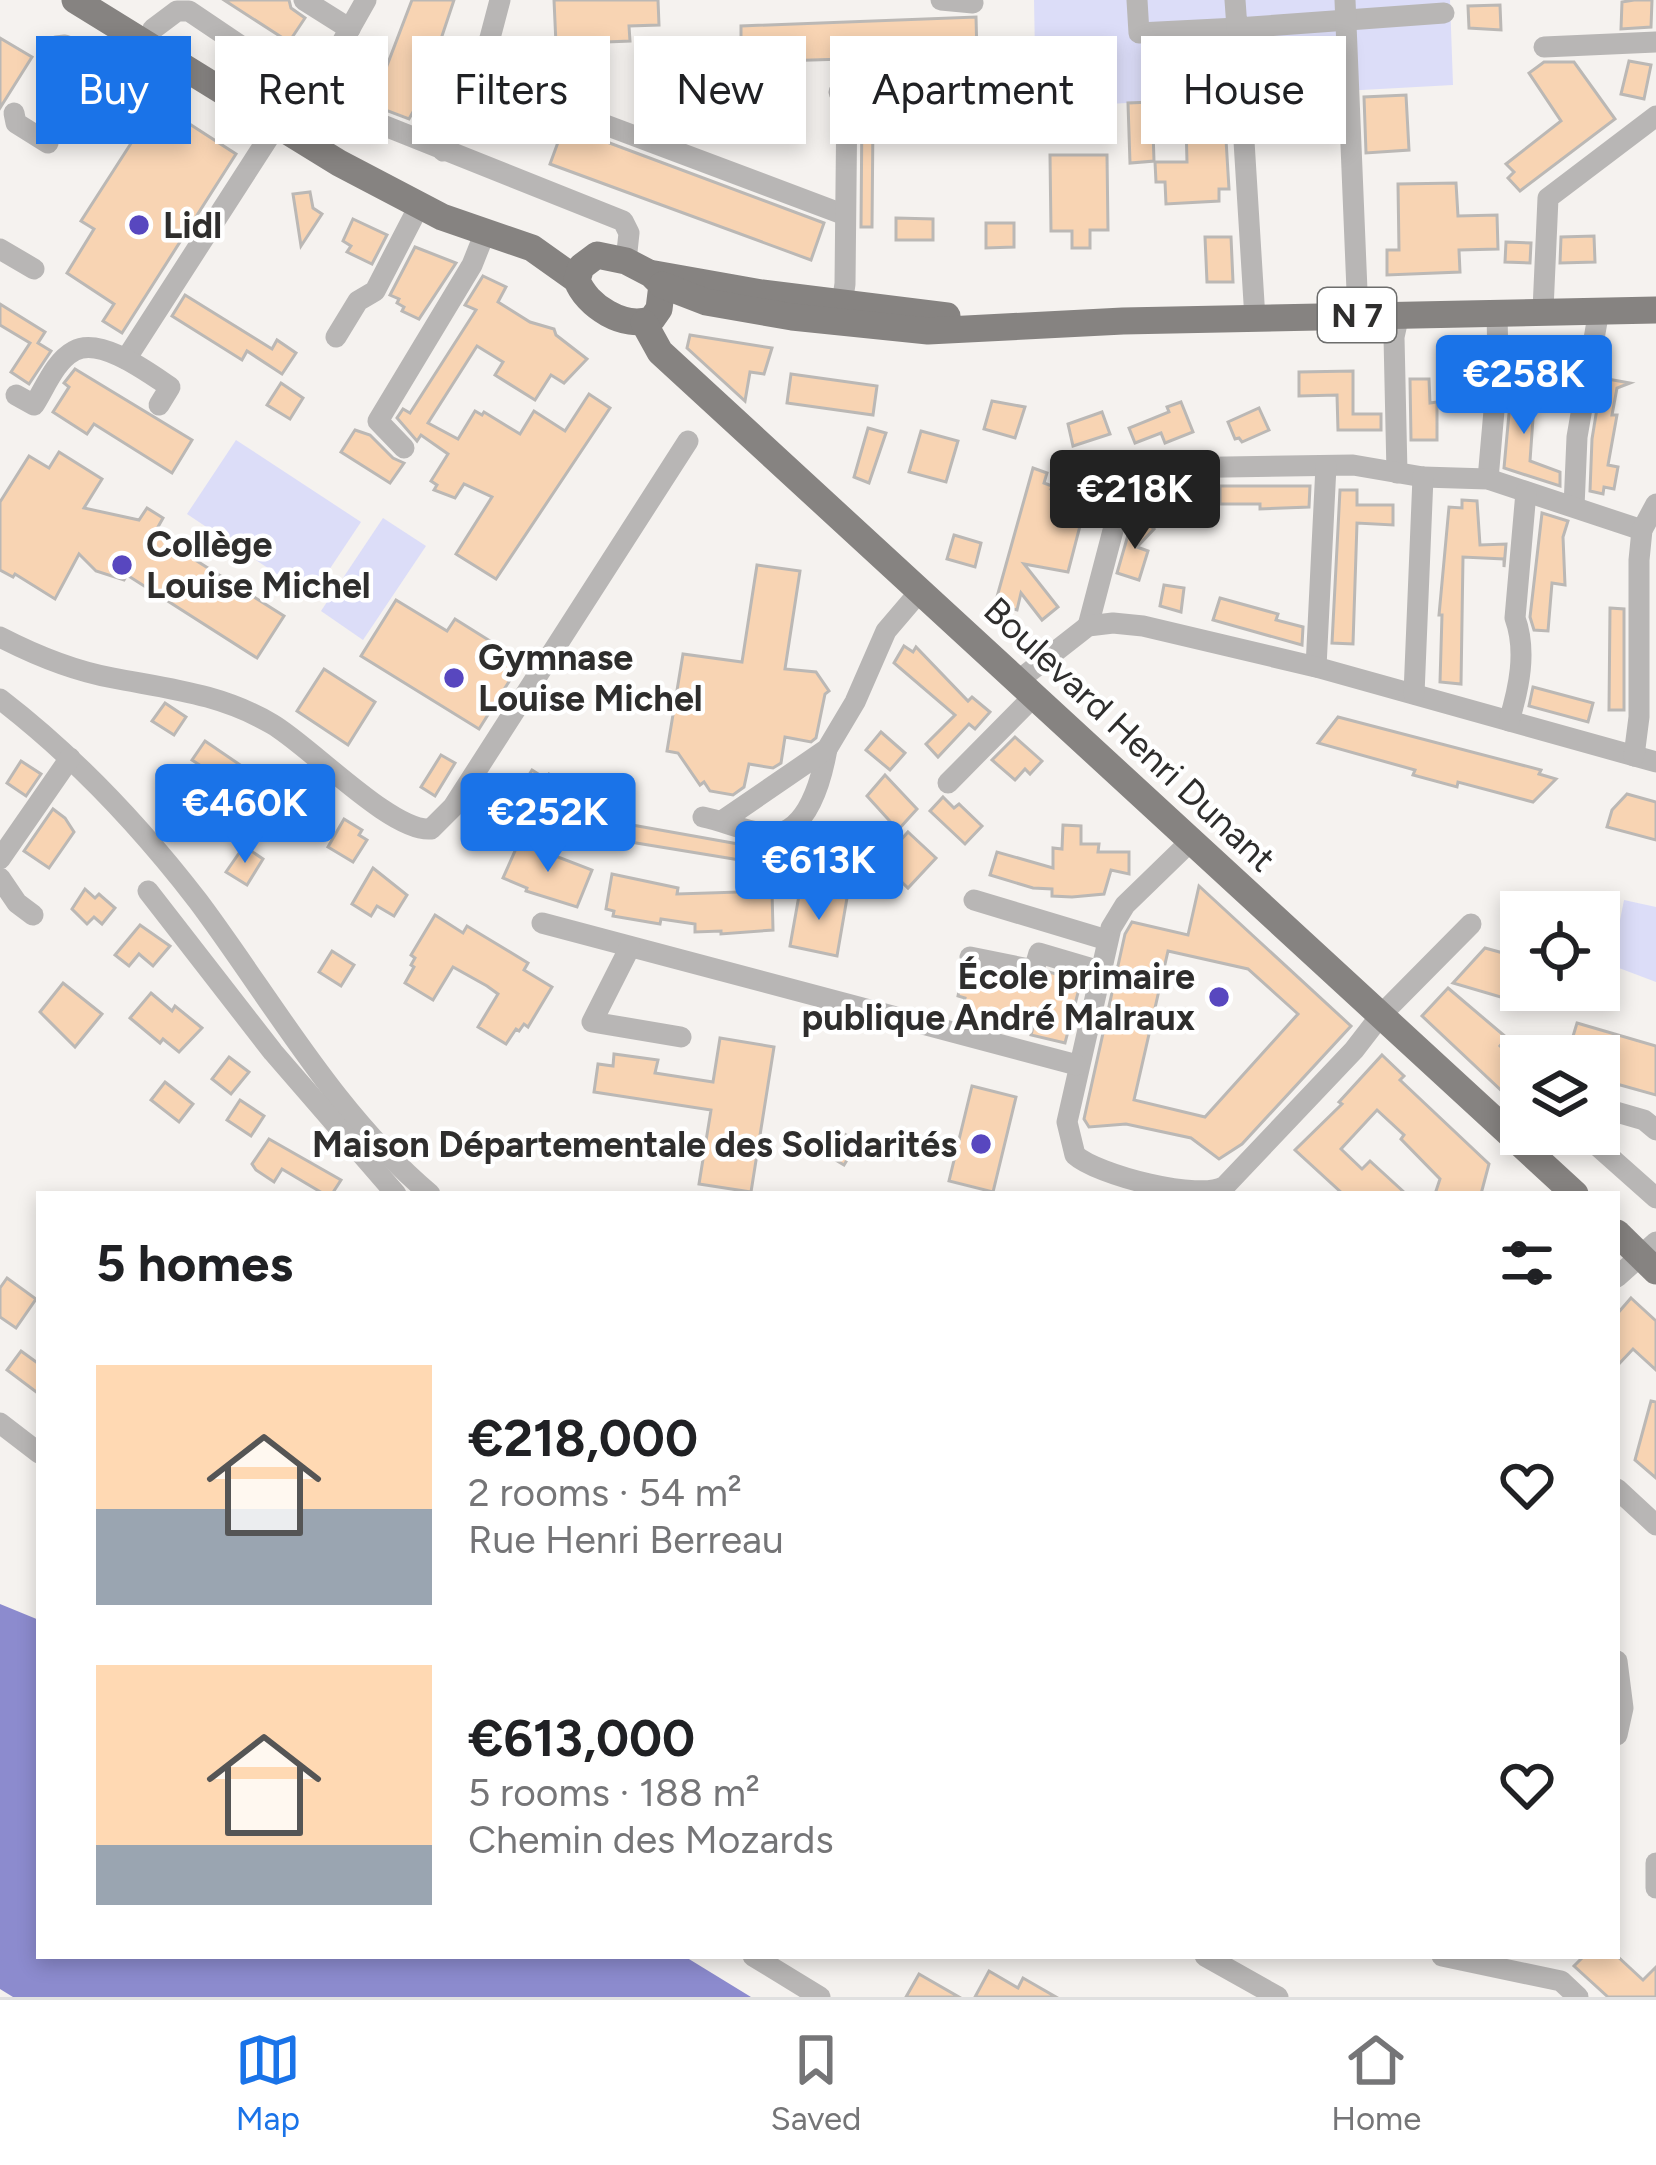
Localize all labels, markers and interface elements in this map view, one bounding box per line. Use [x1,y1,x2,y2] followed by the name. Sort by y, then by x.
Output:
[36,36,191,144] chip: Buy
[215,36,388,144] chip: Rent
[412,36,610,144] chip: Filters
[634,36,806,144] chip: New
[830,36,1117,144] chip: Apartment
[1141,36,1346,144] chip: House
[163,204,222,247] place label: Lidl
[126,212,152,238] marker: Lidl
[1318,288,1396,342] road number: N 7
[1440,335,1608,437] pin: €258K
[1463,350,1585,397] text: €258K
[1051,450,1219,552] pin: €218K
[1077,465,1193,512] text: €218K
[146,523,371,607] place label: Collège Louise Michel
[109,552,135,578] marker: Collège Louise Michel
[975,588,1284,880] street label: Boulevard Henri Dunant
[478,636,703,720] place label: Gymnase Louise Michel
[441,665,467,691] marker: Gymnase Louise Michel
[161,764,329,866] pin: €460K
[464,773,632,875] pin: €252K
[182,779,308,826] text: €460K
[488,788,608,835] text: €252K
[735,821,903,923] pin: €613K
[762,836,876,883] text: €613K
[1500,891,1620,1155] map controls
[1500,891,1620,1011] button: locate
[802,955,1195,1039] place label: École primaire publique André Malraux
[1206,984,1232,1010] marker: École primaire publique André Malraux
[1500,1035,1620,1155] button: layers
[312,1123,957,1166] place label: Maison Départementale des Solidarités
[968,1131,994,1157] marker: Maison Départementale des Solidarités
[1494,1230,1560,1296] icon: filters
[96,1233,293,1294] text: 5 homes
[468,1408,698,1469] text: €218,000
[192,1413,336,1557] icon: home
[1494,1452,1560,1518] icon: heart
[468,1469,742,1516] text: 2 rooms · 54 m²
[468,1516,784,1563] text: Rue Henri Berreau
[468,1708,695,1769] text: €613,000
[192,1713,336,1857] icon: home
[1494,1752,1560,1818] icon: heart
[468,1769,760,1816] text: 5 rooms · 188 m²
[468,1816,834,1863] text: Chemin des Mozards
[235,2027,301,2138] tab: Map
[770,2027,861,2138] tab: Saved
[1331,2027,1421,2138] tab: Home

